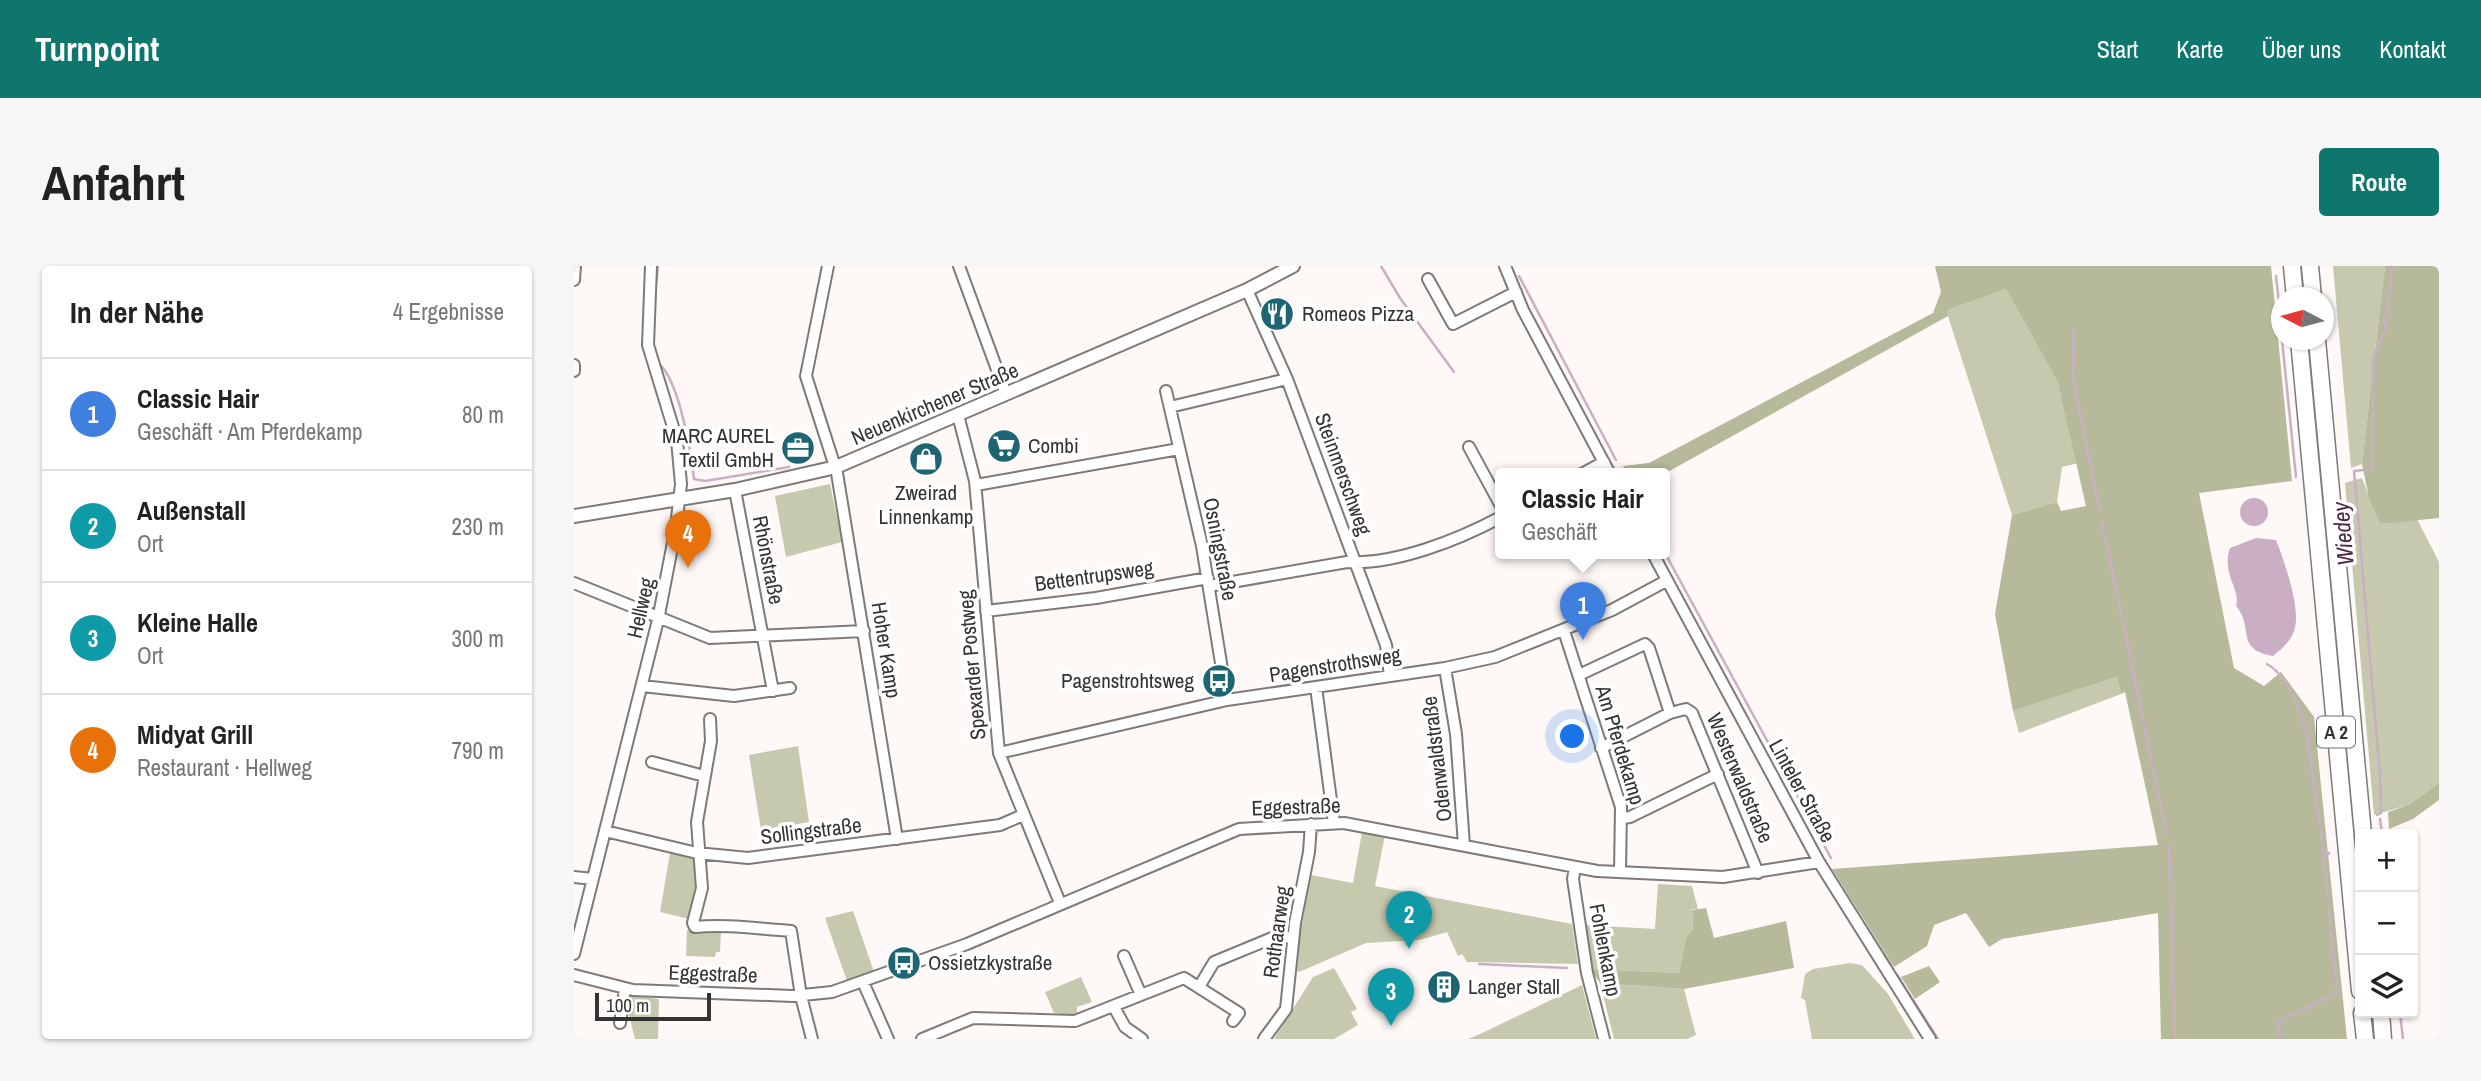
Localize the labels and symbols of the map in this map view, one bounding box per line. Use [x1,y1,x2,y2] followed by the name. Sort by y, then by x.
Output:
[2271,287,2334,350] north arrow
[1258,295,1296,333] restaurant icon: Romeos Pizza
[1302,299,1414,328] place label: Romeos Pizza
[847,355,1023,452] street label: Neuenkirchener Straße
[1308,409,1379,539] street label: Steinmerschweg
[662,421,774,474] place label: MARC AUREL Textil GmbH
[985,427,1023,465] supermarket icon: Combi
[779,429,817,467] office icon: MARC AUREL Textil GmbH
[1028,431,1079,460] place label: Combi
[907,440,945,478] shop icon: Zweirad Linnenkamp
[879,478,973,531] place label: Zweirad Linnenkamp
[1196,495,1245,603] street label: Osningstraße
[2324,499,2361,567] water label: Wiedey
[665,510,711,568] pin: 4
[746,513,791,607] street label: Rhönstraße
[1033,553,1156,598] street label: Bettentrupsweg
[619,574,662,641] street label: Hellweg
[1560,582,1606,640] pin: 1
[950,589,992,741] street label: Spexarder Postweg
[865,600,908,700] street label: Hoher Kamp
[1267,640,1403,689] street label: Pagenstrothsweg
[1200,662,1238,700] bus stop icon: Pagenstrohtsweg
[1061,666,1194,695] place label: Pagenstrohtsweg
[1588,681,1652,808] street label: Am Pferdekamp
[1414,695,1459,824] street label: Odenwaldstraße
[1700,708,1781,847] street label: Westerwaldstraße
[2317,716,2355,747] road number: A 2
[1555,719,1589,753] your location
[1762,734,1843,848] street label: Linteler Straße
[1251,790,1341,823] street label: Eggestraße
[759,810,863,851] street label: Sollingstraße
[1256,884,1297,980] street label: Rothaarweg
[1386,891,1432,949] pin: 2
[1582,901,1629,999] street label: Fohlenkamp
[885,944,923,982] bus stop icon: Ossietzkystraße
[928,948,1052,977] place label: Ossietzkystraße
[668,957,758,990] street label: Eggestraße
[1368,968,1414,1026] pin: 3
[1425,968,1463,1006] building icon: Langer Stall
[1468,972,1560,1001] place label: Langer Stall
[595,990,710,1022] scale bar

